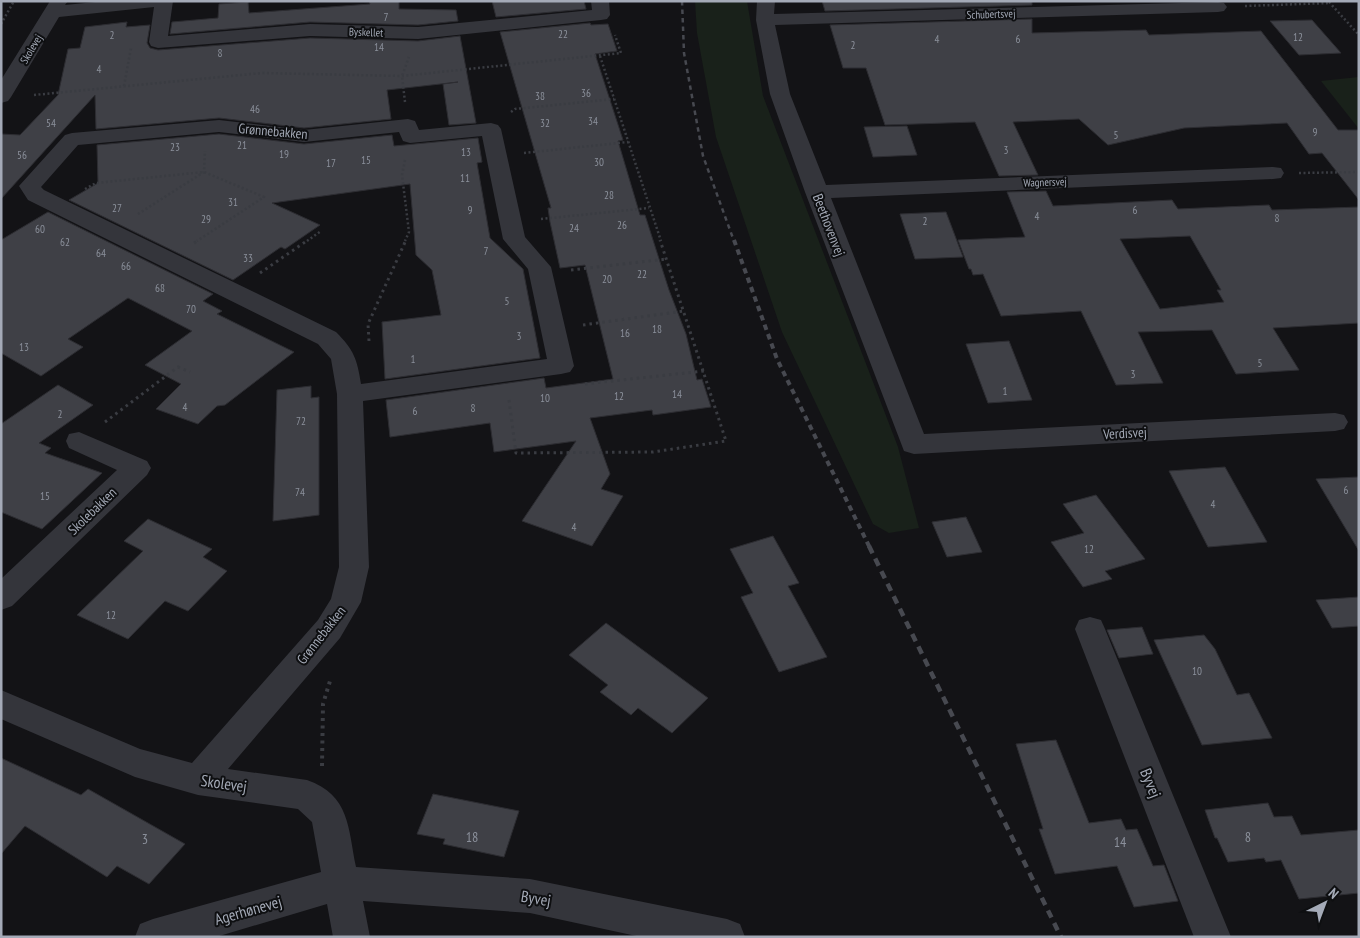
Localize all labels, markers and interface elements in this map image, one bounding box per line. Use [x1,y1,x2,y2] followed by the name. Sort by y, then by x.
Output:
[966,6,1016,22] street label: Schubertsvej
[384,10,389,24] house number: 7
[349,24,383,40] street label: Byskellet
[558,27,568,41] house number: 22
[110,28,115,42] house number: 2
[1293,30,1303,44] house number: 12
[17,32,45,66] street label: Skolevej
[935,32,940,46] house number: 4
[1016,32,1021,46] house number: 6
[851,38,856,52] house number: 2
[374,40,384,54] house number: 14
[218,46,223,60] house number: 8
[97,62,102,76] house number: 4
[581,86,591,100] house number: 36
[535,89,545,103] house number: 38
[250,102,260,116] house number: 46
[588,114,598,128] house number: 34
[46,116,56,130] house number: 54
[540,116,550,130] house number: 32
[238,119,308,143] street label: Grønnebakken
[1313,125,1318,139] house number: 9
[1114,128,1119,142] house number: 5
[237,138,247,152] house number: 21
[170,140,180,154] house number: 23
[1004,143,1009,157] house number: 3
[461,145,471,159] house number: 13
[279,147,289,161] house number: 19
[17,148,27,162] house number: 56
[361,153,371,167] house number: 15
[594,155,604,169] house number: 30
[326,156,336,170] house number: 17
[460,171,470,185] house number: 11
[1023,174,1067,190] street label: Wagnersvej
[604,188,614,202] house number: 28
[809,191,849,259] street label: Beethovenvej
[228,195,238,209] house number: 31
[112,201,122,215] house number: 27
[468,203,473,217] house number: 9
[1133,203,1138,217] house number: 6
[1035,209,1040,223] house number: 4
[1275,211,1280,225] house number: 8
[201,212,211,226] house number: 29
[923,214,928,228] house number: 2
[617,218,627,232] house number: 26
[569,221,579,235] house number: 24
[35,222,45,236] house number: 60
[60,235,70,249] house number: 62
[484,244,489,258] house number: 7
[96,246,106,260] house number: 64
[243,251,253,265] house number: 33
[121,259,131,273] house number: 66
[637,267,647,281] house number: 22
[602,272,612,286] house number: 20
[155,281,165,295] house number: 68
[505,294,510,308] house number: 5
[186,302,196,316] house number: 70
[652,322,662,336] house number: 18
[620,326,630,340] house number: 16
[517,329,522,343] house number: 3
[19,340,29,354] house number: 13
[411,352,416,366] house number: 1
[1258,356,1263,370] house number: 5
[1131,367,1136,381] house number: 3
[1003,384,1008,398] house number: 1
[672,387,682,401] house number: 14
[614,389,624,403] house number: 12
[540,391,550,405] house number: 10
[183,400,188,414] house number: 4
[471,401,476,415] house number: 8
[413,404,418,418] house number: 6
[58,407,63,421] house number: 2
[296,414,306,428] house number: 72
[1102,423,1147,443] street label: Verdisvej
[64,483,120,539] street label: Skolebakken
[1344,483,1349,497] house number: 6
[295,485,305,499] house number: 74
[40,489,50,503] house number: 15
[1211,497,1216,511] house number: 4
[572,520,577,534] house number: 4
[1084,542,1094,556] house number: 12
[293,602,349,668] street label: Grønnebakken
[106,608,116,622] house number: 12
[1192,664,1202,678] house number: 10
[1136,765,1166,801] street label: Byvej
[200,770,248,796] street label: Skolevej
[466,828,478,846] house number: 18
[1245,828,1251,846] house number: 8
[142,830,148,848] house number: 3
[1114,833,1127,851] house number: 14
[1300,878,1350,928] north arrow
[1325,884,1343,903] text: N
[520,886,552,910] street label: Byvej
[212,891,284,929] street label: Agerhønevej

